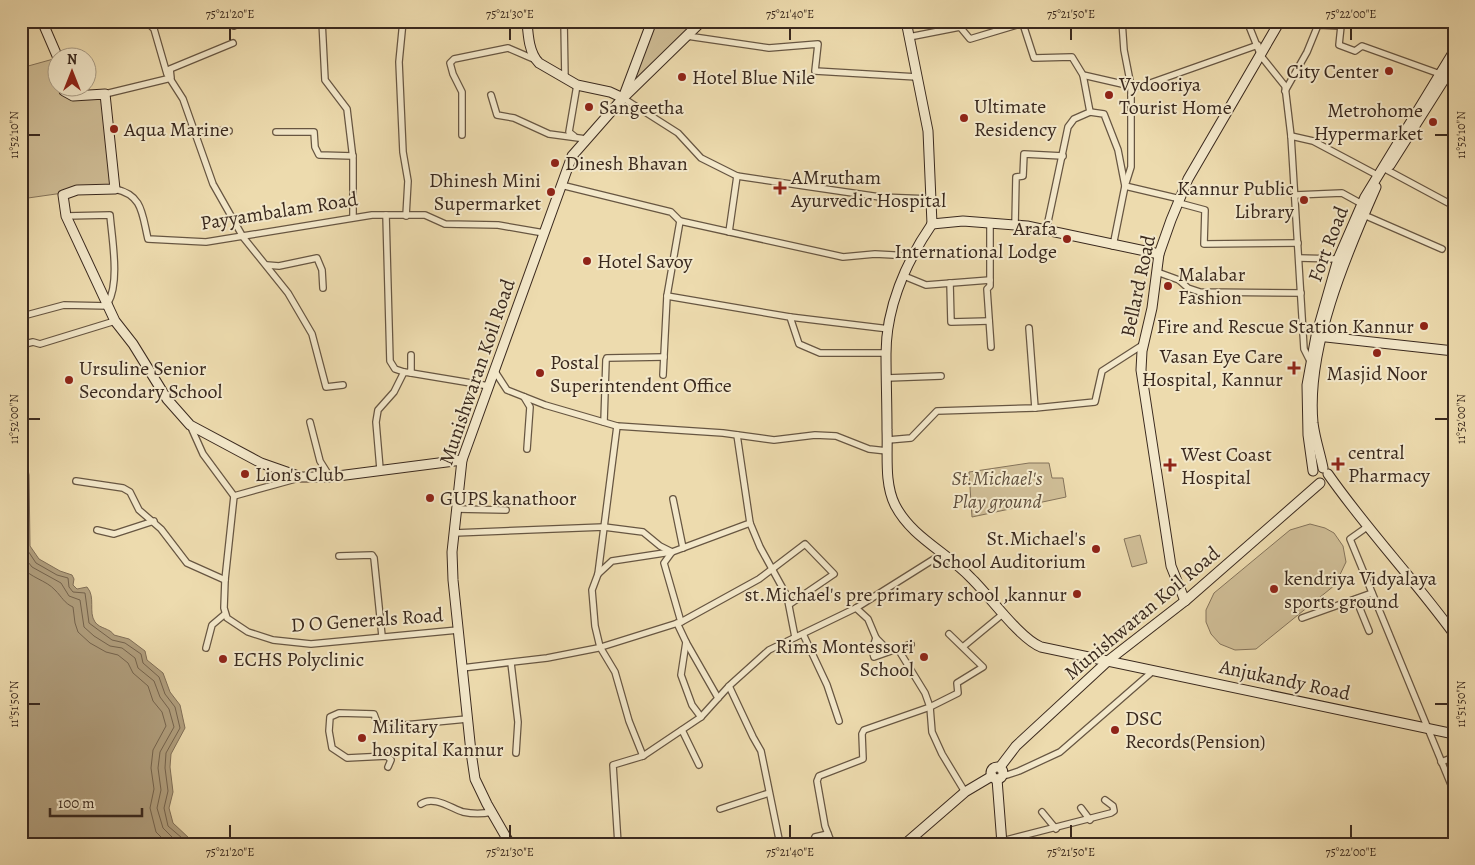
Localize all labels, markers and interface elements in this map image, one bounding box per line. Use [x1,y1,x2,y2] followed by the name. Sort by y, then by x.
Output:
[206,6,254,22] text: 75°21'20"E
[486,6,534,22] text: 75°21'30"E
[766,6,814,22] text: 75°21'40"E
[1047,6,1095,22] text: 75°21'50"E
[1326,6,1376,22] text: 75°22'00"E
[48,48,98,98] north arrow
[67,50,77,69] text: N
[1287,58,1379,85] place label: City Center
[692,64,815,91] place label: Hotel Blue Nile
[1383,65,1395,77] marker: City Center
[676,71,688,83] marker: Hotel Blue Nile
[1118,71,1232,121] place label: Vydooriya Tourist Home
[1103,89,1115,101] marker: Vydooriya Tourist Home
[974,93,1057,143] place label: Ultimate Residency
[599,94,685,121] place label: Sangeetha
[1314,97,1423,147] place label: Metrohome Hypermarket
[583,101,595,113] marker: Sangeetha
[6,111,22,159] text: 11°52'10"N
[1453,111,1469,159] text: 11°52'10"N
[958,112,970,124] marker: Ultimate Residency
[123,116,229,143] place label: Aqua Marine
[1427,116,1439,128] marker: Metrohome Hypermarket
[108,123,120,135] marker: Aqua Marine
[565,150,688,177] place label: Dinesh Bhavan
[549,157,561,169] marker: Dinesh Bhavan
[790,164,946,214] place label: AMrutham Ayurvedic Hospital
[429,167,541,217] place label: Dhinesh Mini Supermarket
[1177,175,1295,225] place label: Kannur Public Library
[773,181,787,195] marker: AMrutham Ayurvedic Hospital
[198,185,360,237] street label: Payyambalam Road
[545,186,557,198] marker: Dhinesh Mini Supermarket
[1298,194,1310,206] marker: Kannur Public Library
[1301,202,1355,286] street label: Fort Road
[894,215,1058,265] place label: Arafa International Lodge
[1114,232,1162,339] street label: Bellard Road
[1061,233,1073,245] marker: Arafa International Lodge
[597,248,693,275] place label: Hotel Savoy
[581,255,593,267] marker: Hotel Savoy
[1178,261,1246,311] place label: Malabar Fashion
[432,275,522,469] street label: Munishwaran Koil Road
[1162,280,1174,292] marker: Malabar Fashion
[1157,313,1414,340] place label: Fire and Rescue Station Kannur
[1418,320,1430,332] marker: Fire and Rescue Station Kannur
[1142,343,1283,393] place label: Vasan Eye Care Hospital, Kannur
[1371,347,1383,359] marker: Masjid Noor
[550,349,732,399] place label: Postal Superintendent Office
[79,355,222,405] place label: Ursuline Senior Secondary School
[1327,360,1428,387] place label: Masjid Noor
[1287,361,1301,375] marker: Vasan Eye Care Hospital, Kannur
[534,367,546,379] marker: Postal Superintendent Office
[63,374,75,386] marker: Ursuline Senior Secondary School
[6,394,22,444] text: 11°52'00"N
[1453,394,1469,444] text: 11°52'00"N
[1348,439,1431,489] place label: central Pharmacy
[1180,441,1272,491] place label: West Coast Hospital
[1163,458,1177,472] marker: West Coast Hospital
[1332,458,1344,470] marker: central Pharmacy
[255,461,344,488] place label: Lion's Club
[951,465,1043,515] park label: St.Michael's Play ground
[239,468,251,480] marker: Lion's Club
[440,485,577,512] place label: GUPS kanathoor
[424,492,436,504] marker: GUPS kanathoor
[932,525,1086,575] place label: St.Michael's School Auditorium
[1059,540,1226,686] street label: Munishwaran Koil Road
[1090,543,1102,555] marker: St.Michael's School Auditorium
[1284,565,1437,615] place label: kendriya Vidyalaya sports ground
[745,581,1067,608] place label: st.Michael's pre primary school ,kannur
[1268,583,1280,595] marker: kendriya Vidyalaya sports ground
[1071,588,1083,600] marker: st.Michael's pre primary school ,kannur
[290,601,444,639] street label: D O Generals Road
[775,633,914,683] place label: Rims Montessori School
[233,646,364,673] place label: ECHS Polyclinic
[918,651,930,663] marker: Rims Montessori School
[217,653,229,665] marker: ECHS Polyclinic
[1216,653,1353,707] street label: Anjukandy Road
[6,680,22,727] text: 11°51'50"N
[1453,680,1469,727] text: 11°51'50"N
[1125,705,1266,755] place label: DSC Records(Pension)
[372,713,504,763] place label: Military hospital Kannur
[1109,724,1121,736] marker: DSC Records(Pension)
[356,732,368,744] marker: Military hospital Kannur
[50,785,142,817] scale bar
[58,793,95,813] text: 100 m
[206,844,254,860] text: 75°21'20"E
[486,844,534,860] text: 75°21'30"E
[766,844,814,860] text: 75°21'40"E
[1047,844,1095,860] text: 75°21'50"E
[1326,844,1376,860] text: 75°22'00"E

